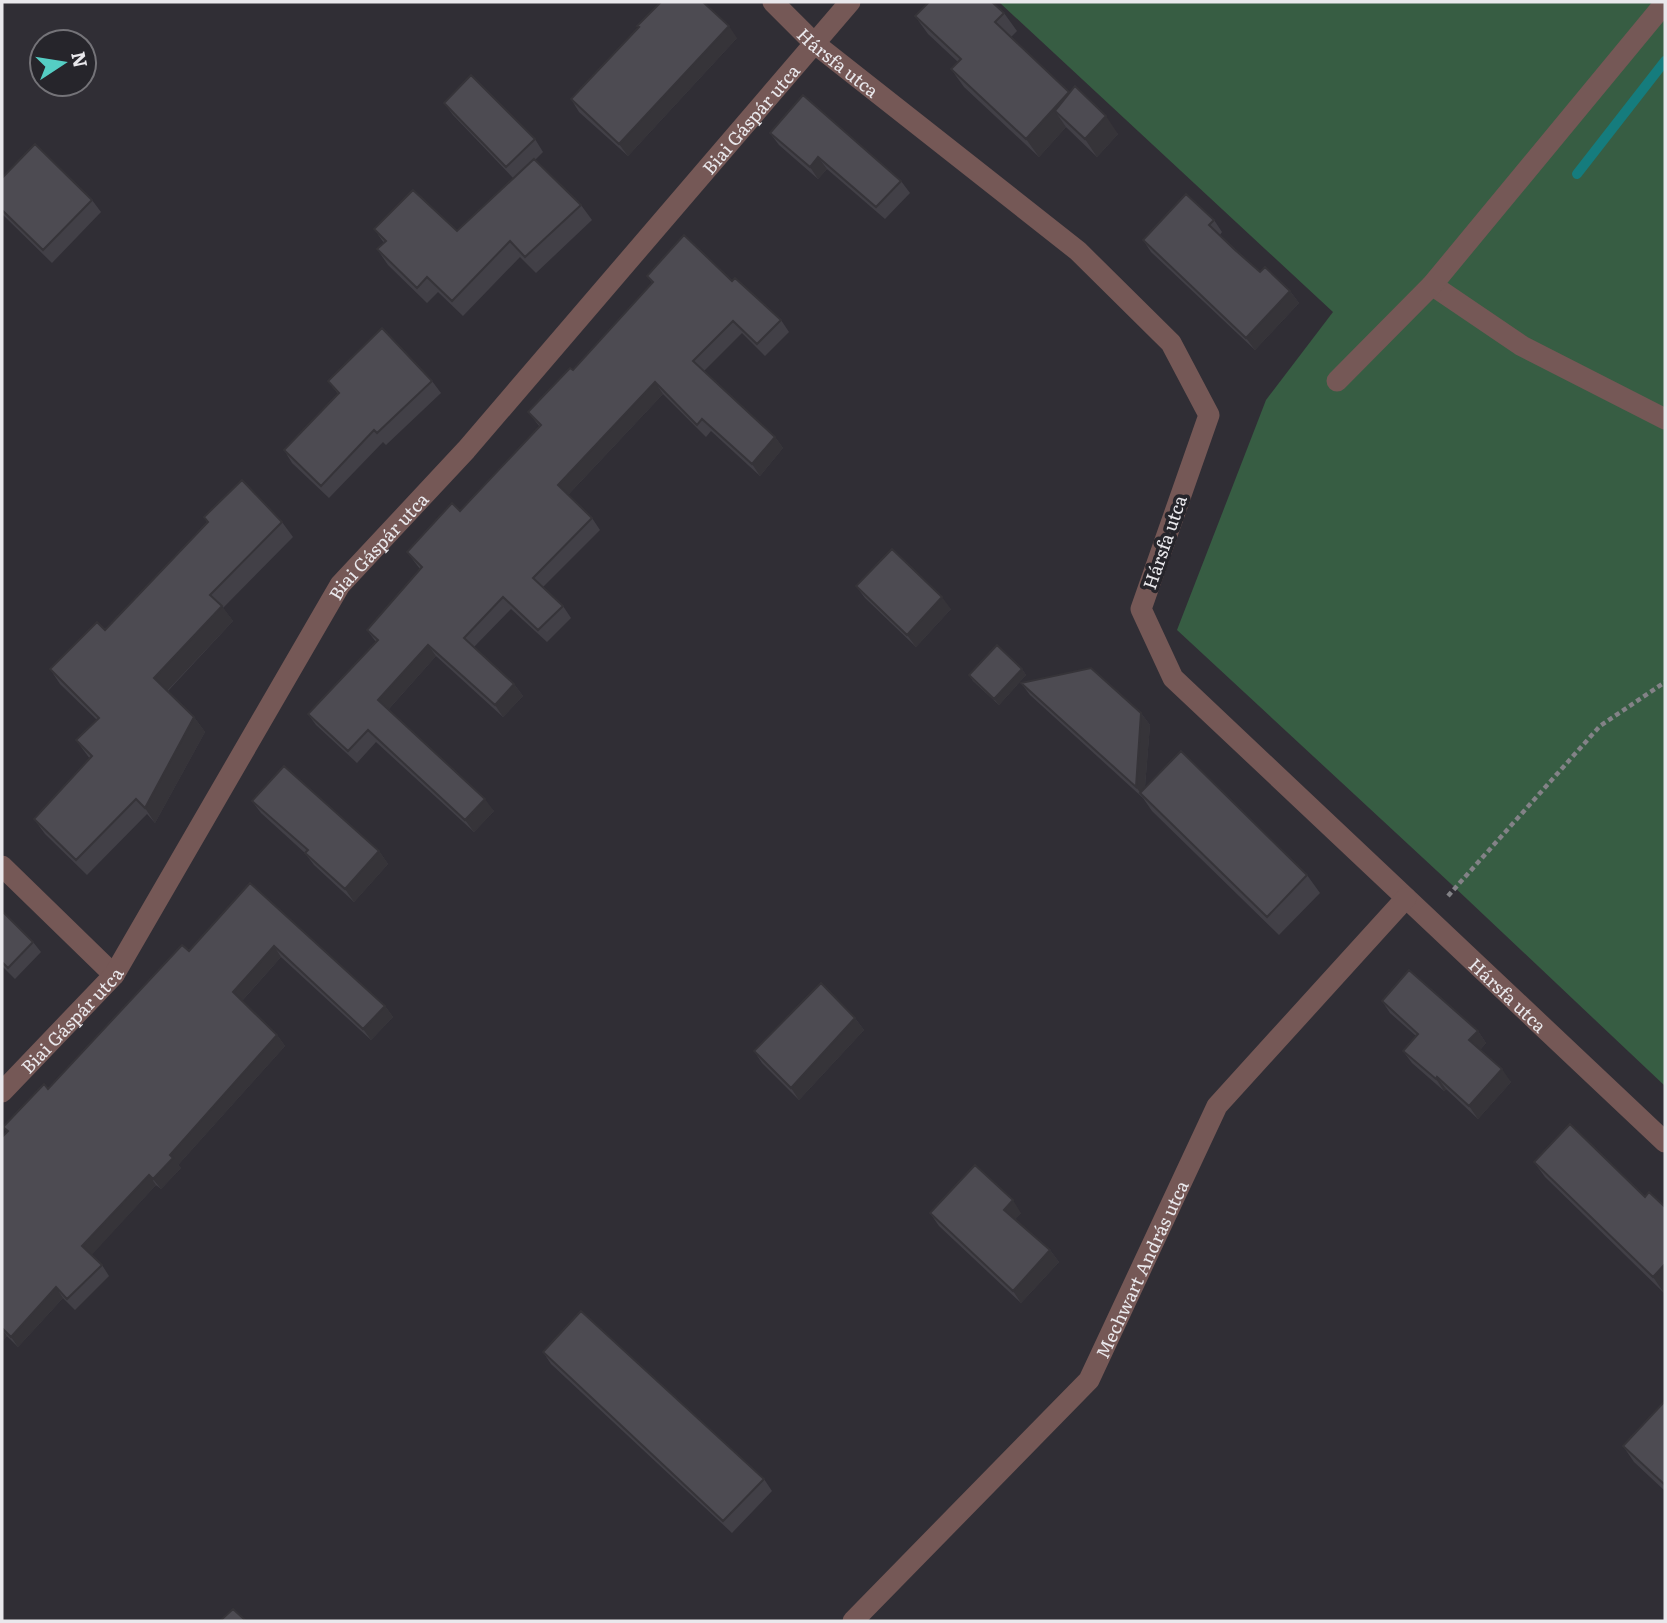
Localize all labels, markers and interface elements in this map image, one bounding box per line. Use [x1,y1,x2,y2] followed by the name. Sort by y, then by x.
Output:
[792,21,886,103] street label: Hársfa utca
[28,28,98,98] north arrow
[65,49,96,70] text: N
[695,57,805,180] street label: Biai Gáspár utca
[321,485,434,604] street label: Biai Gáspár utca
[1135,491,1193,593] street label: Hársfa utca
[1463,951,1554,1038] street label: Hársfa utca
[14,962,129,1079] street label: Biai Gáspár utca
[1088,1175,1194,1362] street label: Mechwart András utca

